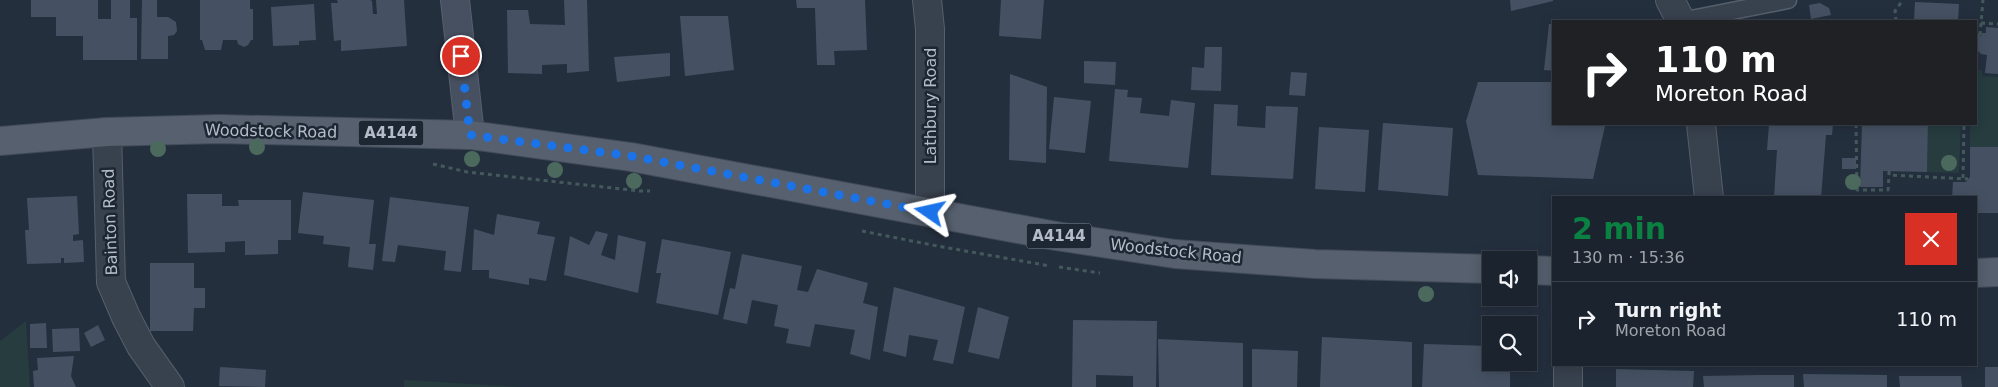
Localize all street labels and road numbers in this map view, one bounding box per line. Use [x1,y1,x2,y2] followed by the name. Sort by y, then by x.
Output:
[921,48,940,164] street label: Lathbury Road
[205,120,337,142] street label: Woodstock Road
[358,120,424,146] road number: A4144
[99,168,121,276] street label: Bainton Road
[1026,224,1092,248] road number: A4144
[1109,235,1243,267] street label: Woodstock Road

